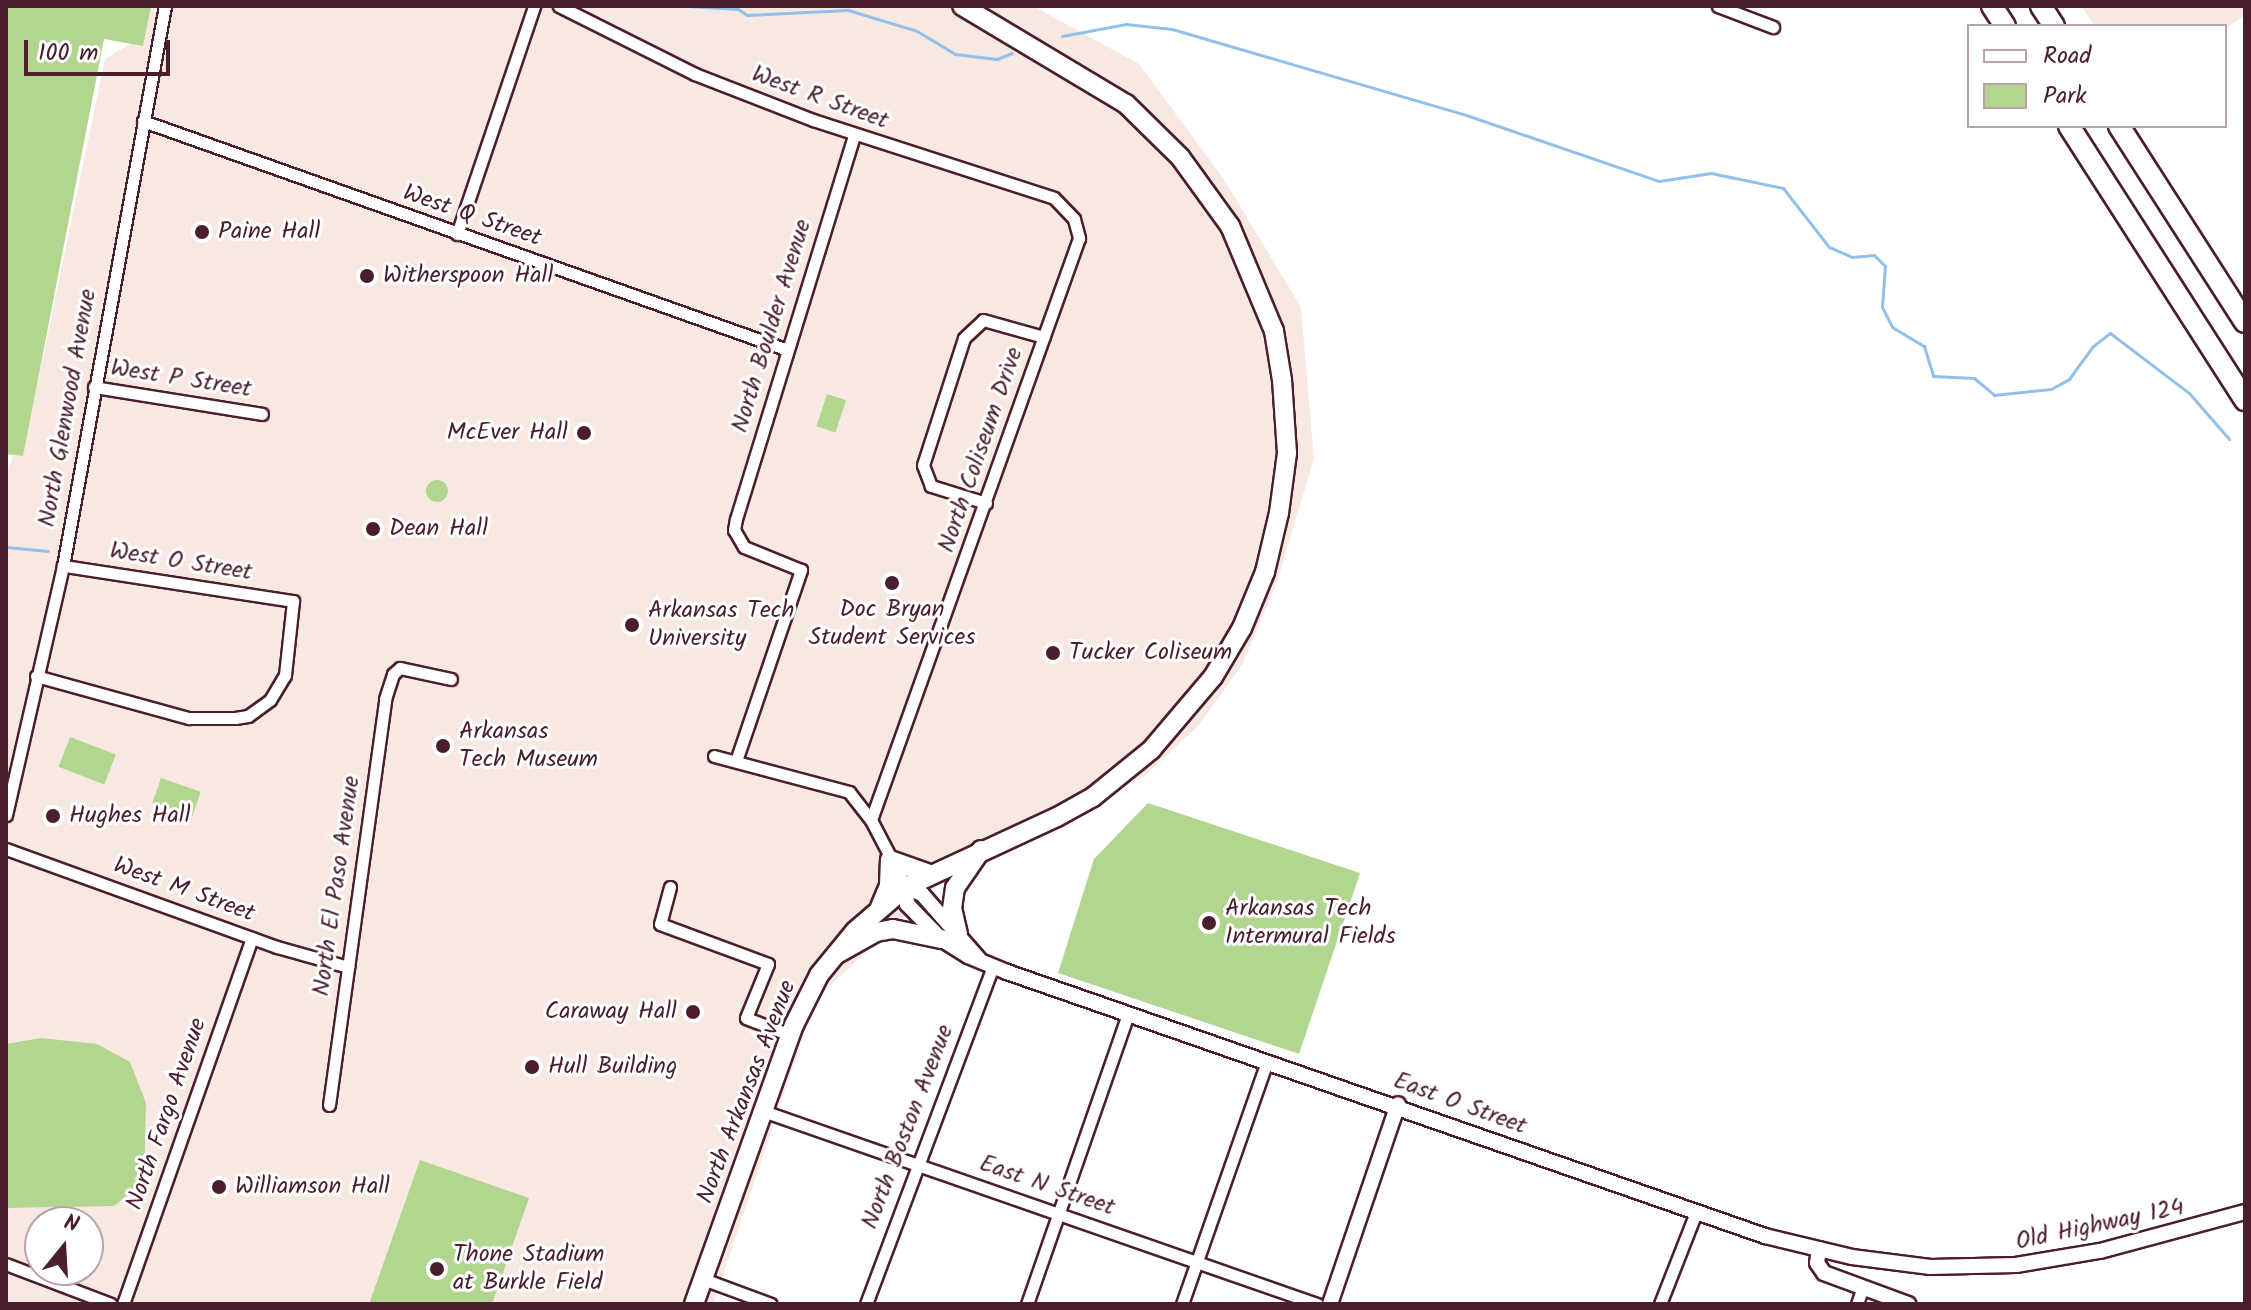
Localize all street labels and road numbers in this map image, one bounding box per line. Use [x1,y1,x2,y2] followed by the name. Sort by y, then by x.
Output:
[748,60,892,136] street label: West R Street
[399,179,545,253] street label: West Q Street
[726,216,818,436] street label: North Boulder Avenue
[33,287,103,529] street label: North Glenwood Avenue
[932,344,1030,556] street label: North Coliseum Drive
[109,354,253,404] street label: West P Street
[108,537,254,587] street label: West O Street
[307,774,367,998] street label: North El Paso Avenue
[109,851,259,929] street label: West M Street
[691,976,803,1208] street label: North Arkansas Avenue
[121,1014,213,1214] street label: North Fargo Avenue
[856,1021,960,1233] street label: North Boston Avenue
[1389,1067,1531,1141] street label: East O Street
[976,1149,1118,1223] street label: East N Street
[2013,1193,2187,1257] street label: Old Highway 124

